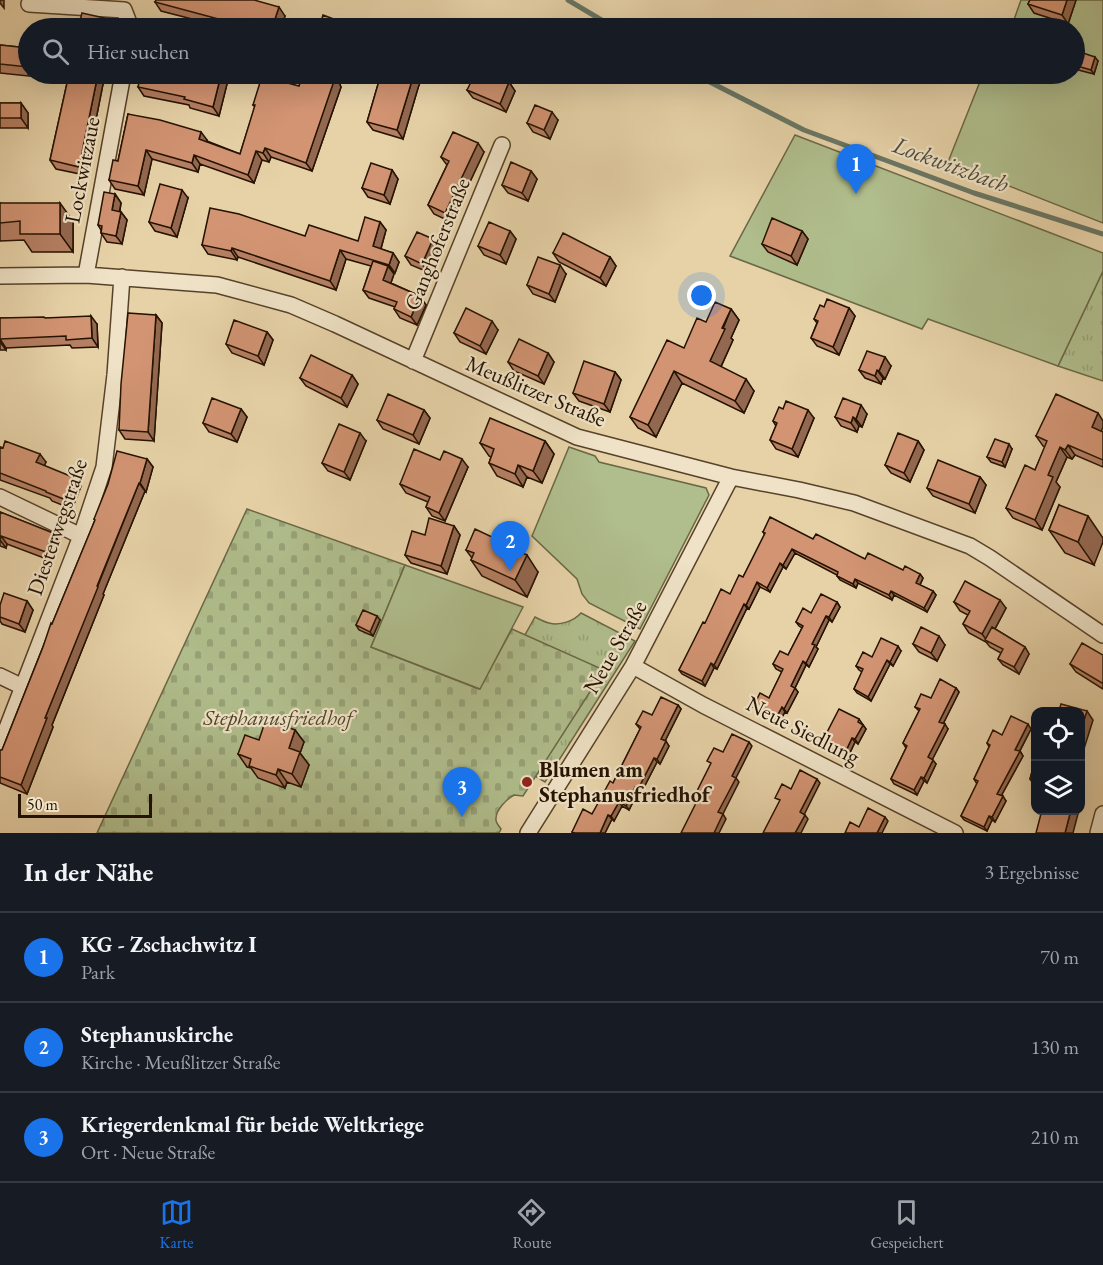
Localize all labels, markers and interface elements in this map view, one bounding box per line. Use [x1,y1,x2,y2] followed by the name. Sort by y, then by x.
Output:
[18,18,1085,84] search box
[39,35,72,68] icon: search
[87,37,190,66] text: Hier suchen
[57,114,107,226] street label: Lockwitzaue
[888,128,1013,199] water label: Lockwitzbach
[836,144,876,194] pin: 1
[397,173,477,315] street label: Ganghoferstraße
[687,281,716,310] your location
[461,348,611,434] street label: Meußlitzer Straße
[20,454,94,599] street label: Diesterwegstraße
[490,522,530,571] pin: 2
[577,595,654,699] street label: Neue Straße
[741,689,865,771] street label: Neue Siedlung
[202,703,358,732] park label: Stephanusfriedhof
[1031,707,1085,815] map controls
[1031,707,1085,761] button: locate
[539,755,713,809] place label: Blumen am Stephanusfriedhof
[1031,761,1085,815] button: layers
[442,768,482,817] pin: 3
[520,775,534,789] marker: Blumen am Stephanusfriedhof
[18,791,152,818] scale bar
[27,794,58,815] text: 50 m
[24,855,153,889] text: In der Nähe
[984,859,1079,885] text: 3 Ergebnisse
[81,930,256,959] text: KG - Zschachwitz I
[38,944,49,970] text: 1
[1040,944,1079,970] text: 70 m
[81,959,115,985] text: Park
[81,1020,233,1049] text: Stephanuskirche
[38,1034,49,1060] text: 2
[1031,1034,1079,1060] text: 130 m
[81,1049,281,1075] text: Kirche · Meußlitzer Straße
[81,1110,424,1139] text: Kriegerdenkmal für beide Weltkriege
[38,1124,49,1150] text: 3
[1031,1124,1079,1150] text: 210 m
[81,1139,215,1165] text: Ort · Neue Straße
[160,1196,193,1253] tab: Karte
[512,1196,551,1253] tab: Route
[871,1196,943,1253] tab: Gespeichert

